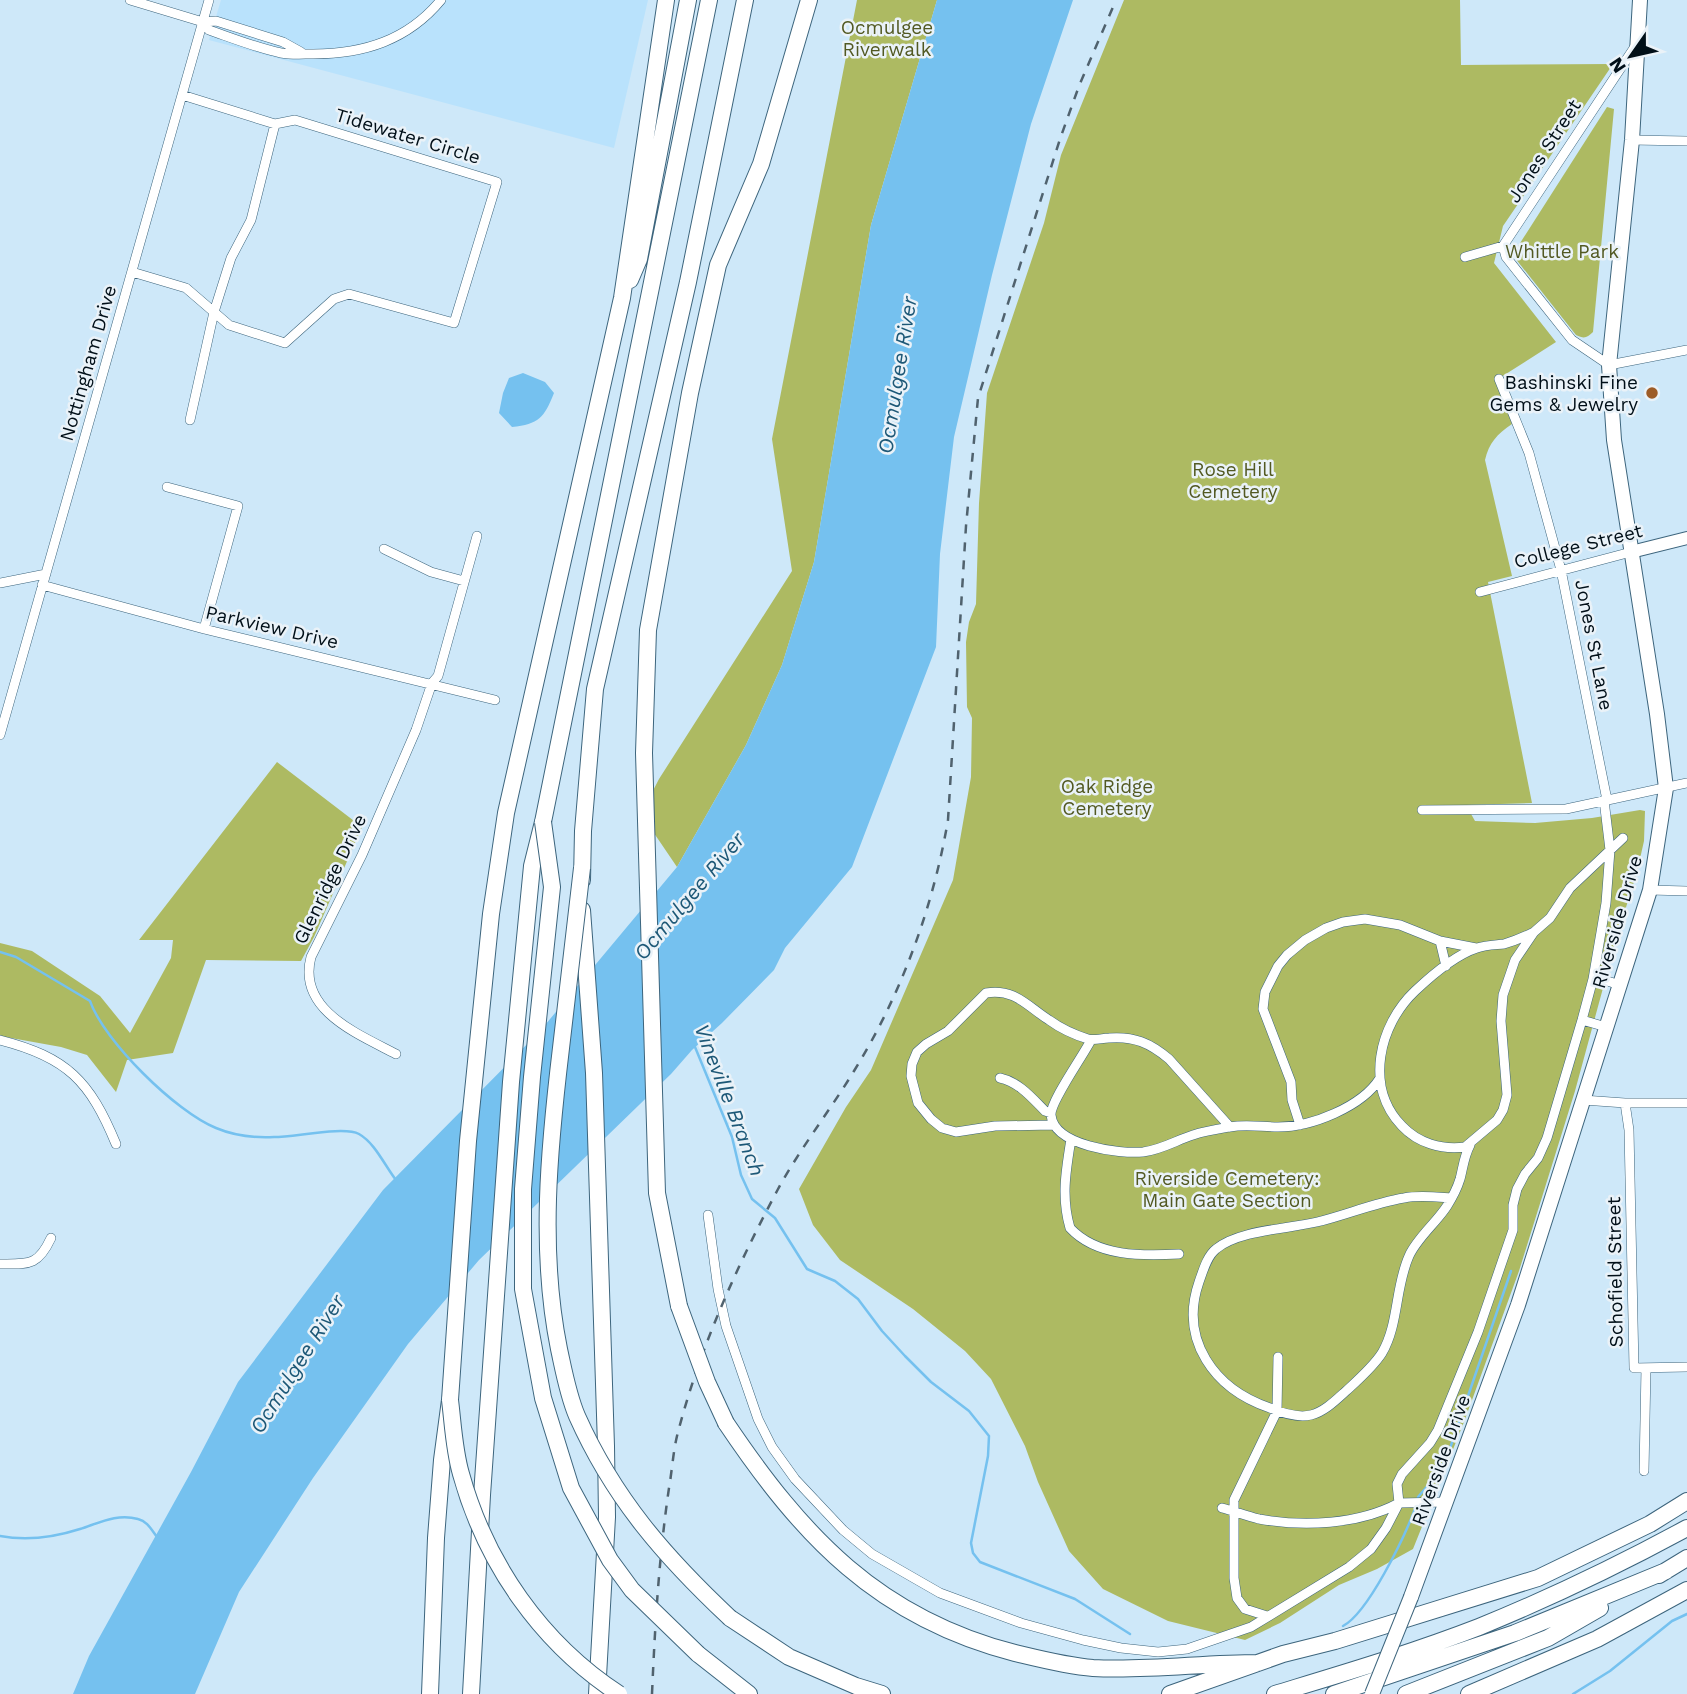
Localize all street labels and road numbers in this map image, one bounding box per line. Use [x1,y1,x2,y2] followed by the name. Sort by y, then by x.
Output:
[1502,95,1586,207] street label: Jones Street
[333,103,483,169] street label: Tidewater Circle
[55,282,121,444] street label: Nottingham Drive
[1511,519,1645,573] street label: College Street
[1570,578,1618,712] street label: Jones St Lane
[203,601,341,653] street label: Parkview Drive
[289,810,371,948] street label: Glenridge Drive
[1587,853,1647,991] street label: Riverside Drive
[1602,1196,1628,1348] street label: Schofield Street
[1407,1391,1475,1529] street label: Riverside Drive

